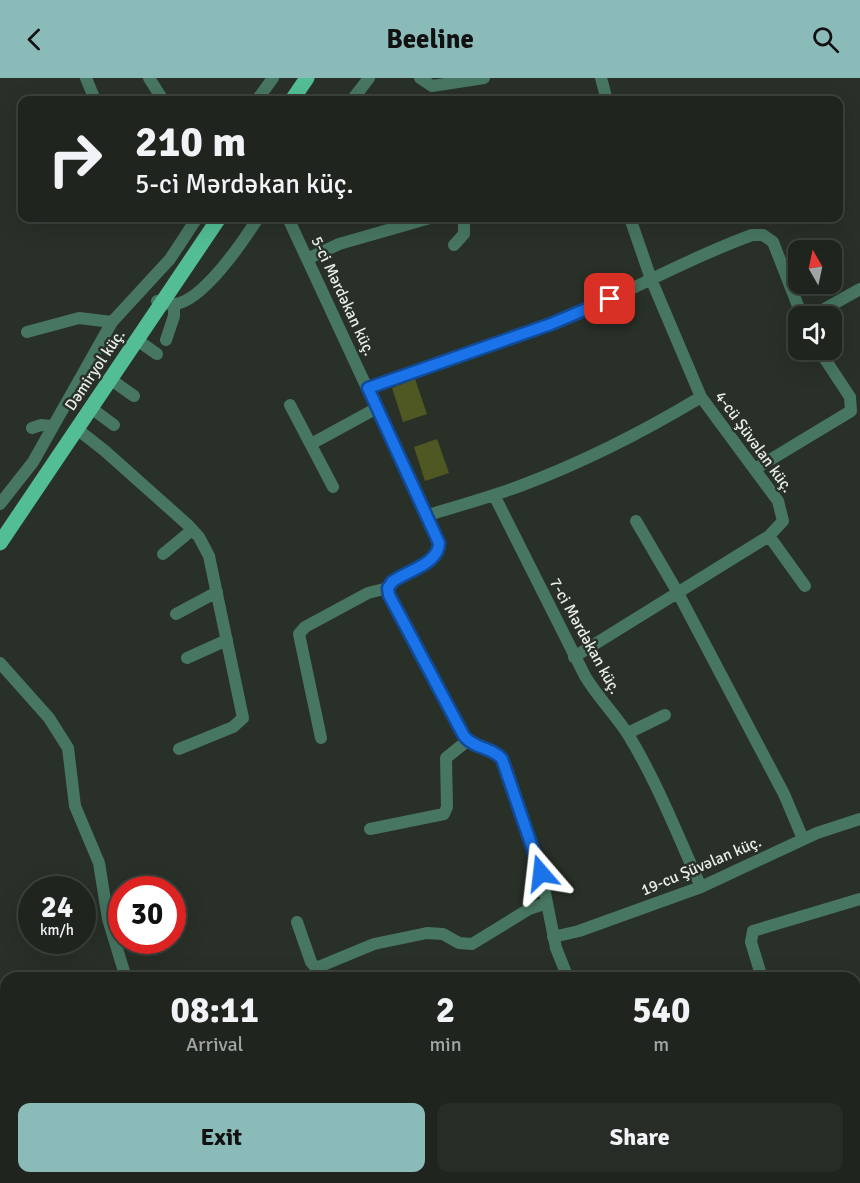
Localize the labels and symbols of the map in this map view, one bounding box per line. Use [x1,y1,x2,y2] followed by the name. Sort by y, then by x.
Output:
[307,233,379,359] street label: 5-ci Mərdəkan küç.
[788,240,842,294] north arrow
[584,273,635,324] pin
[60,326,130,414] street label: Dəmiryol küç.
[711,387,797,497] street label: 4-cü Şüvəlan küç.
[545,574,625,698] street label: 7-ci Mərdəkan küç.
[638,832,764,900] street label: 19-cu Şüvəlan küç.
[509,841,573,905] position arrow
[108,876,186,954] speed limit sign: 30

